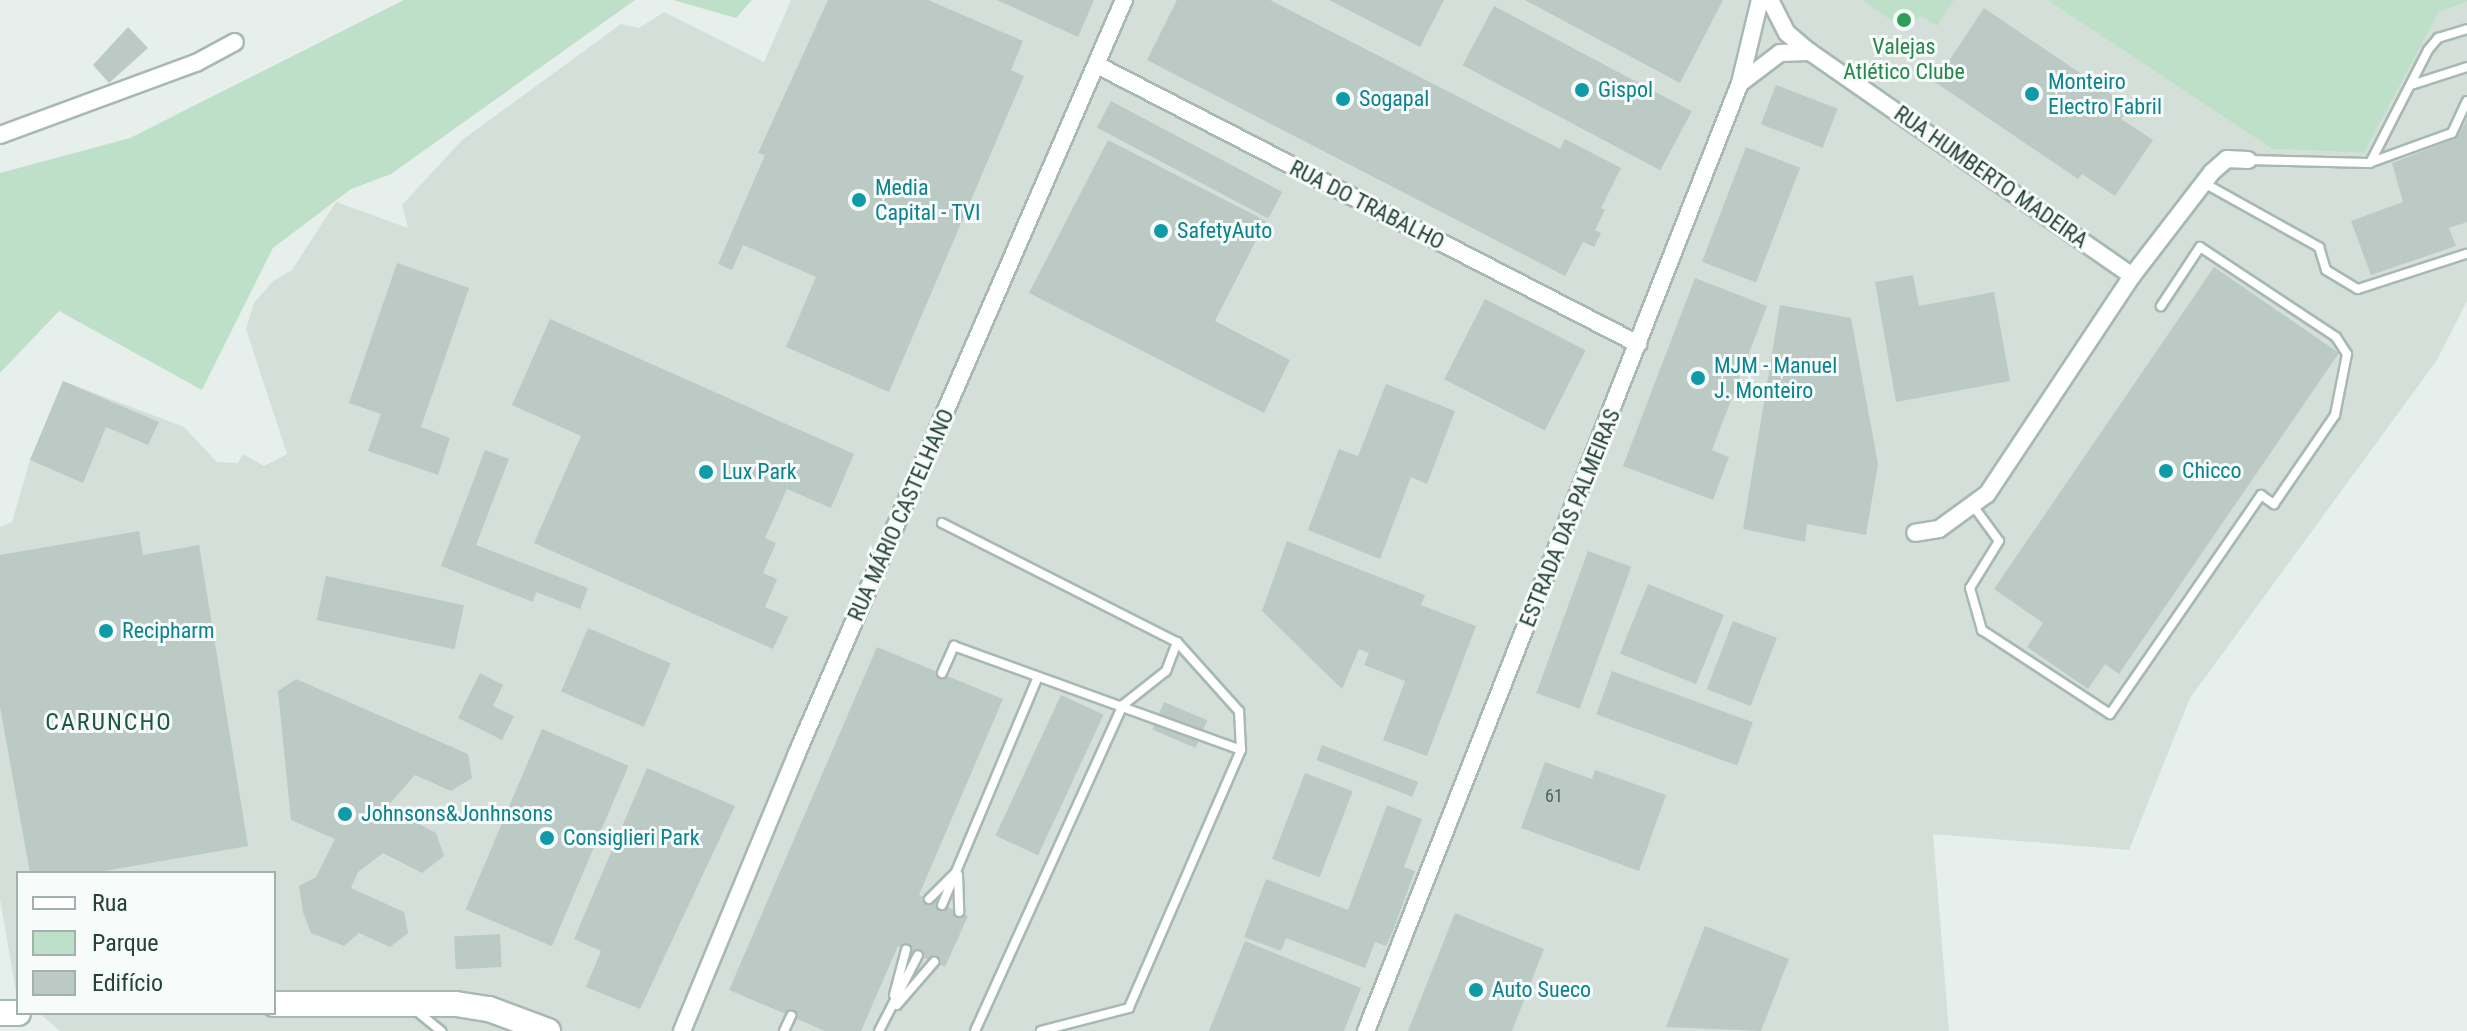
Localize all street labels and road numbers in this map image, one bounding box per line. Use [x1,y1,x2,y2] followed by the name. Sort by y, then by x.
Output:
[1889,100,2093,254] street label: RUA HUMBERTO MADEIRA
[1285,155,1449,255] street label: RUA DO TRABALHO
[842,405,960,625] street label: RUA MÁRIO CASTELHANO
[1514,405,1626,631] street label: ESTRADA DAS PALMEIRAS

